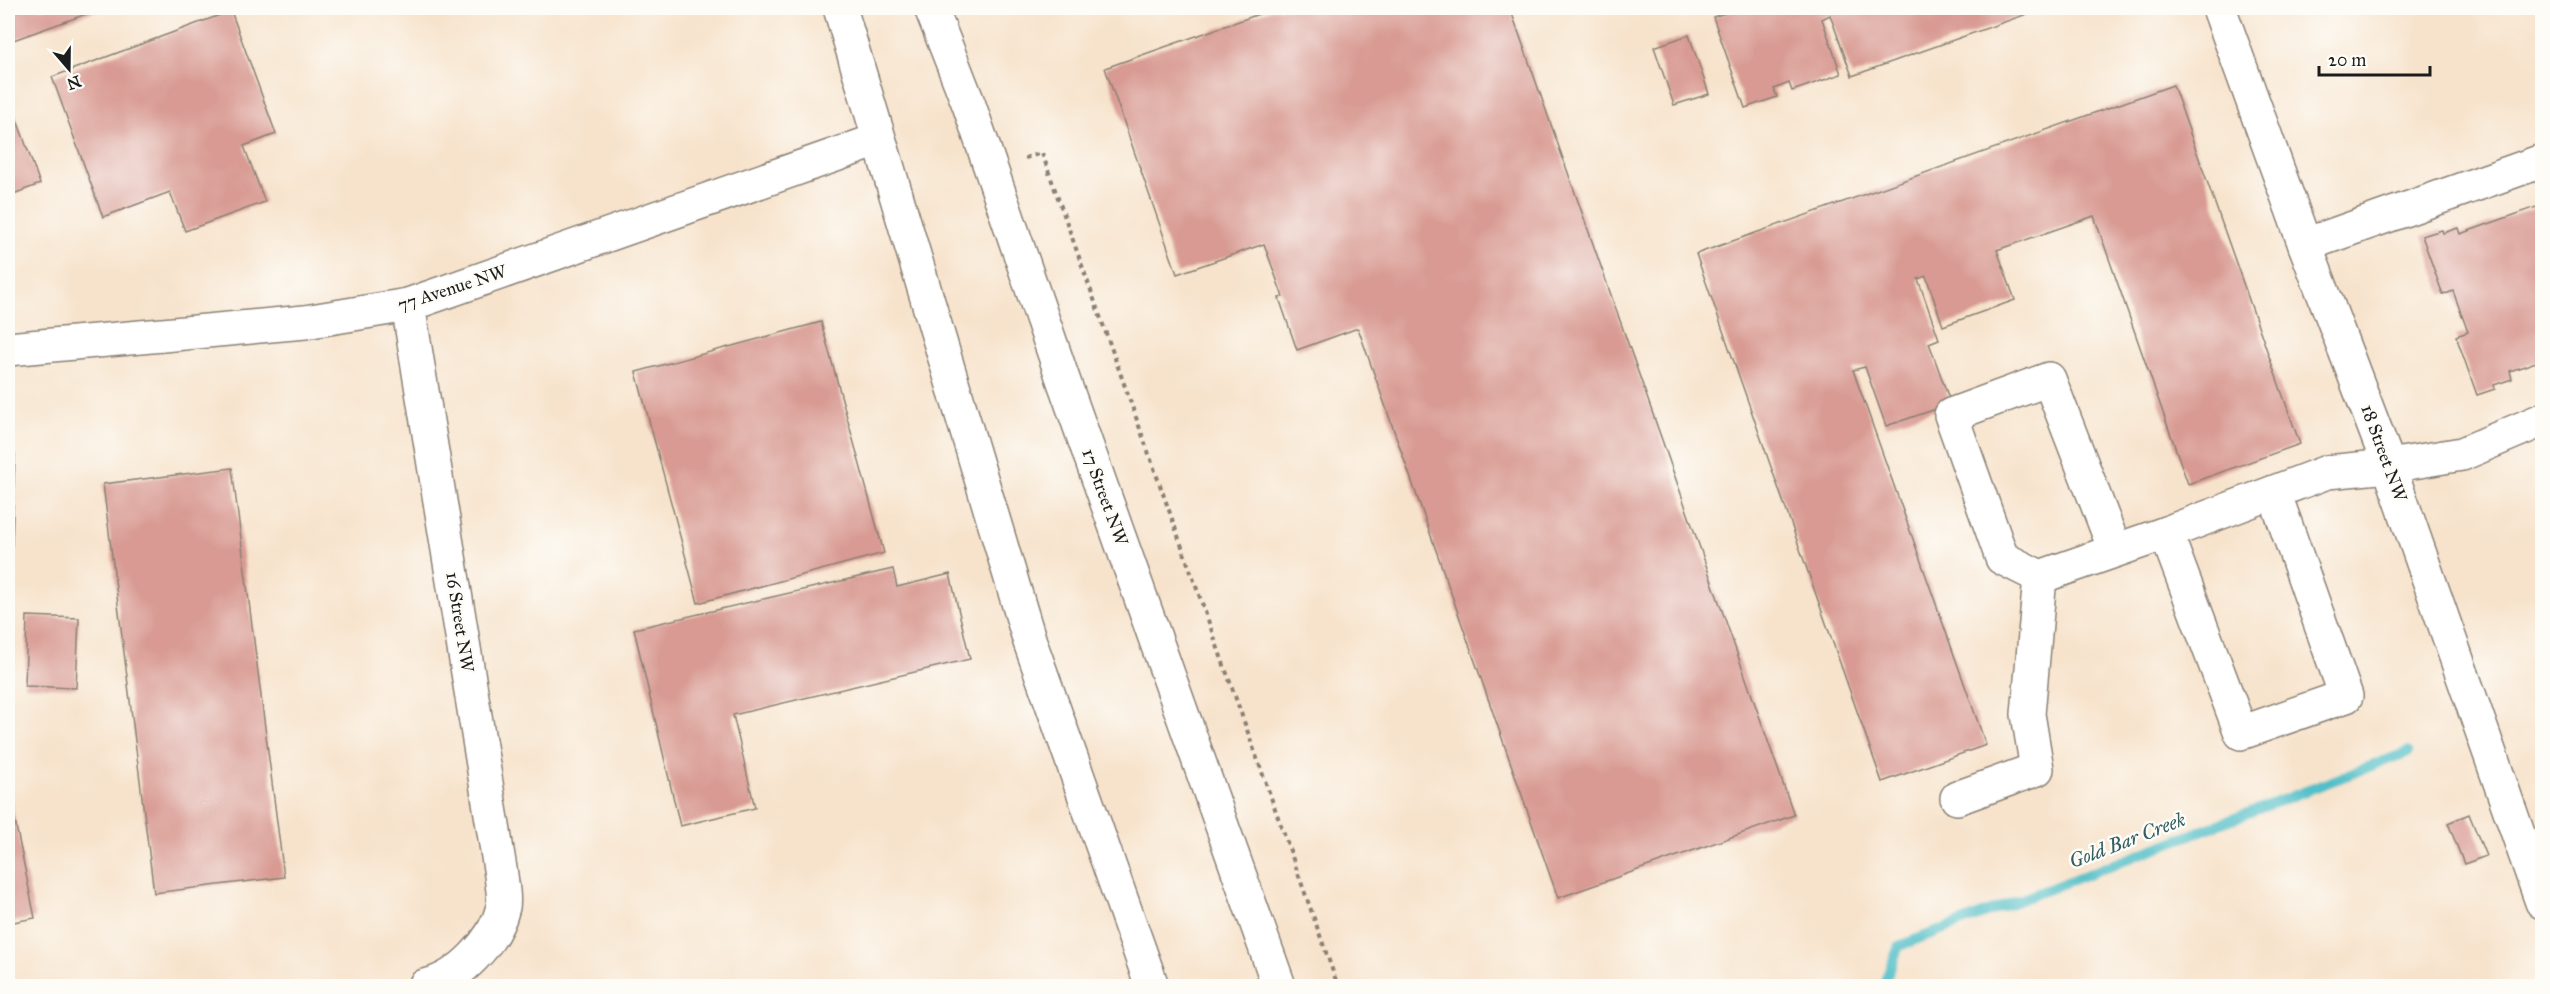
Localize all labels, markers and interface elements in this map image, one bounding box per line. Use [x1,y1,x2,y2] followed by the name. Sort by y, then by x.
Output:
[39,39,99,99] north arrow
[2319,39,2430,77] scale bar
[2328,49,2366,71] text: 20 m
[64,71,84,94] text: N
[395,260,510,316] street label: 77 Avenue NW
[2356,402,2412,505] street label: 18 Street NW
[1077,446,1133,549] street label: 17 Street NW
[441,570,479,675] street label: 16 Street NW
[2065,807,2189,873] water label: Gold Bar Creek

